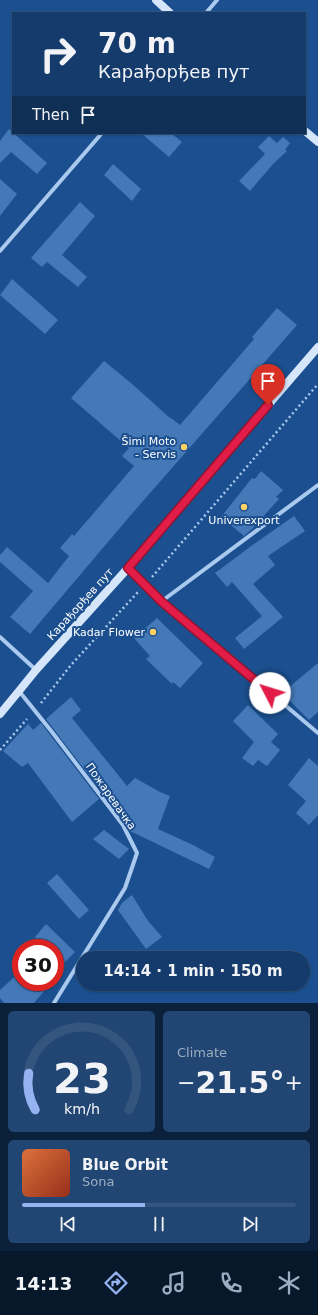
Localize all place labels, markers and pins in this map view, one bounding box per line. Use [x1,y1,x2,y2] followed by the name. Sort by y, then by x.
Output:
[251,364,285,405] pin
[121,435,176,461] place label: Šimi Moto - Servis
[179,442,189,452] marker: Šimi Moto - Servis
[239,502,249,512] marker: Univerexport
[208,514,280,527] place label: Univerexport
[73,626,145,639] place label: Kadar Flower
[148,627,158,637] marker: Kadar Flower

